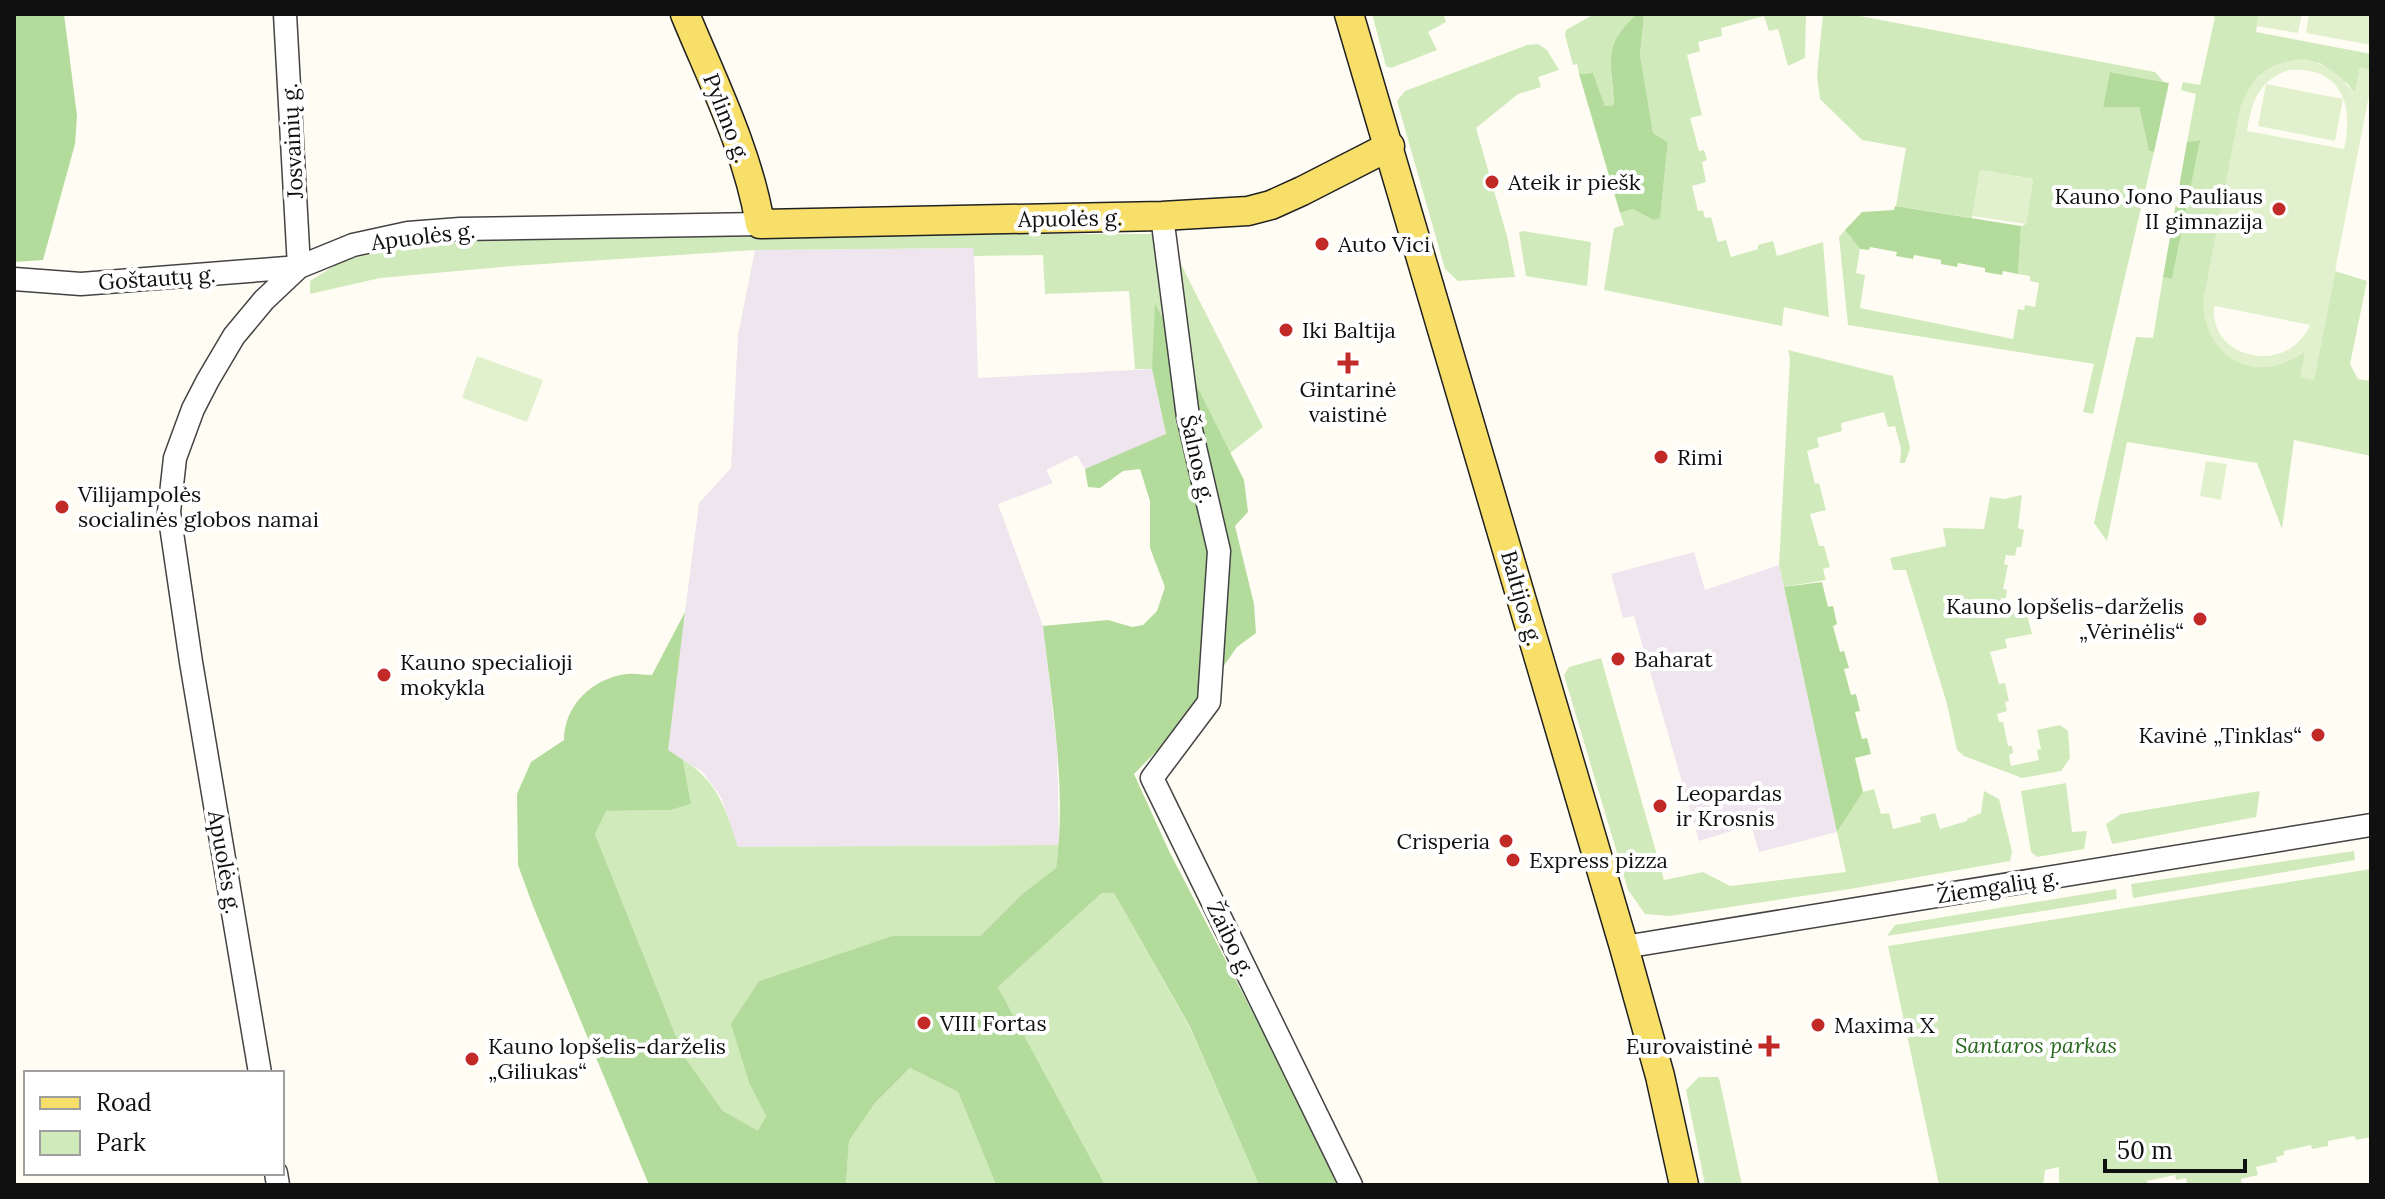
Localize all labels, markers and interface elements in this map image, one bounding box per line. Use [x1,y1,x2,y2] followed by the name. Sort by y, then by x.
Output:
[697,69,757,167] street label: Pylimo g.
[275,83,309,200] street label: Josvainių g.
[1507,168,1641,196] place label: Ateik ir piešk
[1483,173,1501,191] marker: Ateik ir piešk
[2054,182,2263,235] place label: Kauno Jono Pauliaus II gimnazija
[2270,200,2288,218] marker: Kauno Jono Pauliaus II gimnazija
[1017,203,1122,233] street label: Apuolės g.
[369,216,477,256] street label: Apuolės g.
[1337,230,1430,258] place label: Auto Vici
[1313,235,1331,253] marker: Auto Vici
[97,260,217,296] street label: Goštautų g.
[1302,316,1396,344] place label: Iki Baltija
[1277,321,1295,339] marker: Iki Baltija
[1339,354,1357,372] marker: Gintarinė vaistinė
[1300,375,1397,428] place label: Gintarinė vaistinė
[1174,412,1222,506] street label: Šalnos g.
[1677,443,1723,471] place label: Rimi
[1652,448,1670,466] marker: Rimi
[77,480,319,533] place label: Vilijampolės socialinės globos namai
[53,498,71,516] marker: Vilijampolės socialinės globos namai
[1495,547,1549,649] street label: Baltijos g.
[1946,592,2184,645] place label: Kauno lopšelis-darželis „Vėrinėlis“
[2191,610,2209,628] marker: Kauno lopšelis-darželis „Vėrinėlis“
[1634,645,1713,673] place label: Baharat
[400,648,573,701] place label: Kauno specialioji mokykla
[1609,650,1627,668] marker: Baharat
[375,666,393,684] marker: Kauno specialioji mokykla
[2138,721,2302,749] place label: Kavinė „Tinklas“
[2309,726,2327,744] marker: Kavinė „Tinklas“
[1676,779,1782,832] place label: Leopardas ir Krosnis
[1651,797,1669,815] marker: Leopardas ir Krosnis
[202,807,248,916] street label: Apuolės g.
[1397,827,1490,855] place label: Crisperia
[1497,832,1515,850] marker: Crisperia
[1529,846,1668,874] place label: Express pizza
[1504,851,1522,869] marker: Express pizza
[1935,863,2061,909] street label: Žiemgalių g.
[1201,897,1261,981] street label: Žaibo g.
[939,1009,1047,1037] place label: VIII Fortas
[1834,1011,1935,1039] place label: Maxima X
[915,1014,933,1032] marker: VIII Fortas
[1809,1016,1827,1034] marker: Maxima X
[1955,1031,2117,1059] park label: Santaros parkas
[488,1032,726,1085] place label: Kauno lopšelis-darželis „Giliukas“
[1626,1032,1753,1060] place label: Eurovaistinė
[1760,1037,1778,1055] marker: Eurovaistinė
[463,1050,481,1068] marker: Kauno lopšelis-darželis „Giliukas“
[24,1071,284,1175] legend
[96,1087,152,1118] text: Road
[2105,1123,2245,1173] scale bar
[96,1127,146,1158] text: Park
[2117,1135,2173,1166] text: 50 m

